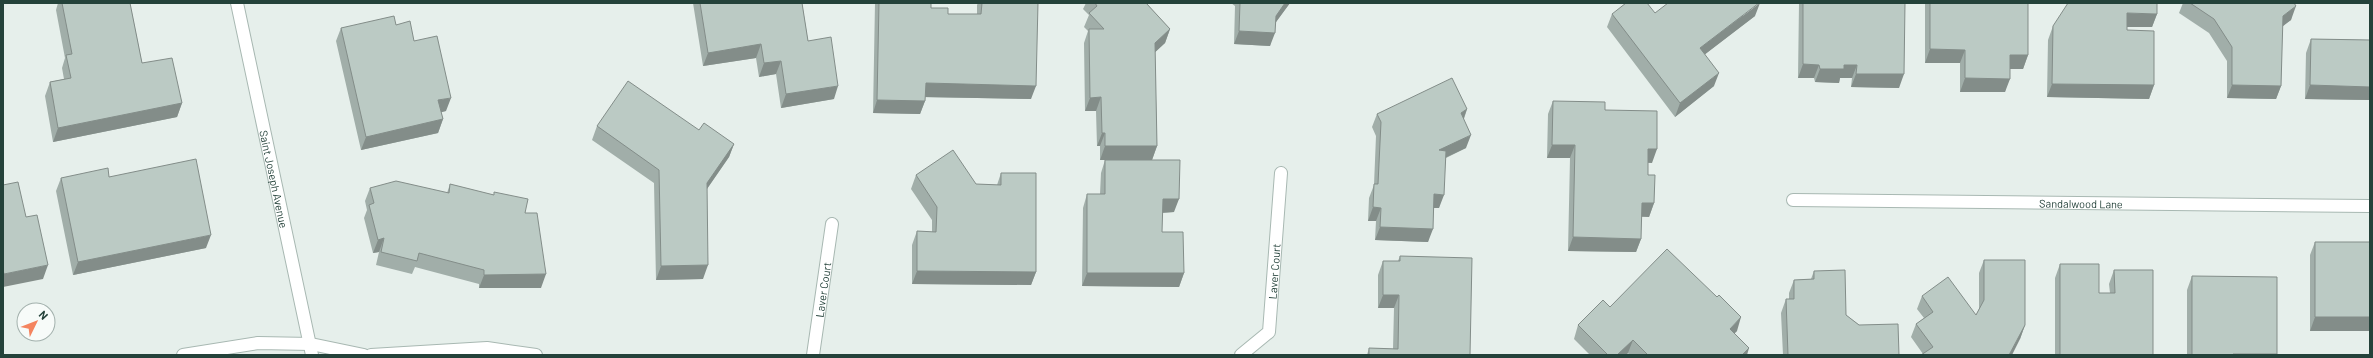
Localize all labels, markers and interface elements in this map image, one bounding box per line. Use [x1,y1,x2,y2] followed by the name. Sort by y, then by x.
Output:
[258,129,291,229] street label: Saint Joseph Avenue
[2039,196,2123,210] street label: Sandalwood Lane
[1265,243,1282,300] street label: Laver Court
[812,261,833,318] street label: Laver Court
[16,302,56,342] north arrow
[36,308,51,322] text: N

